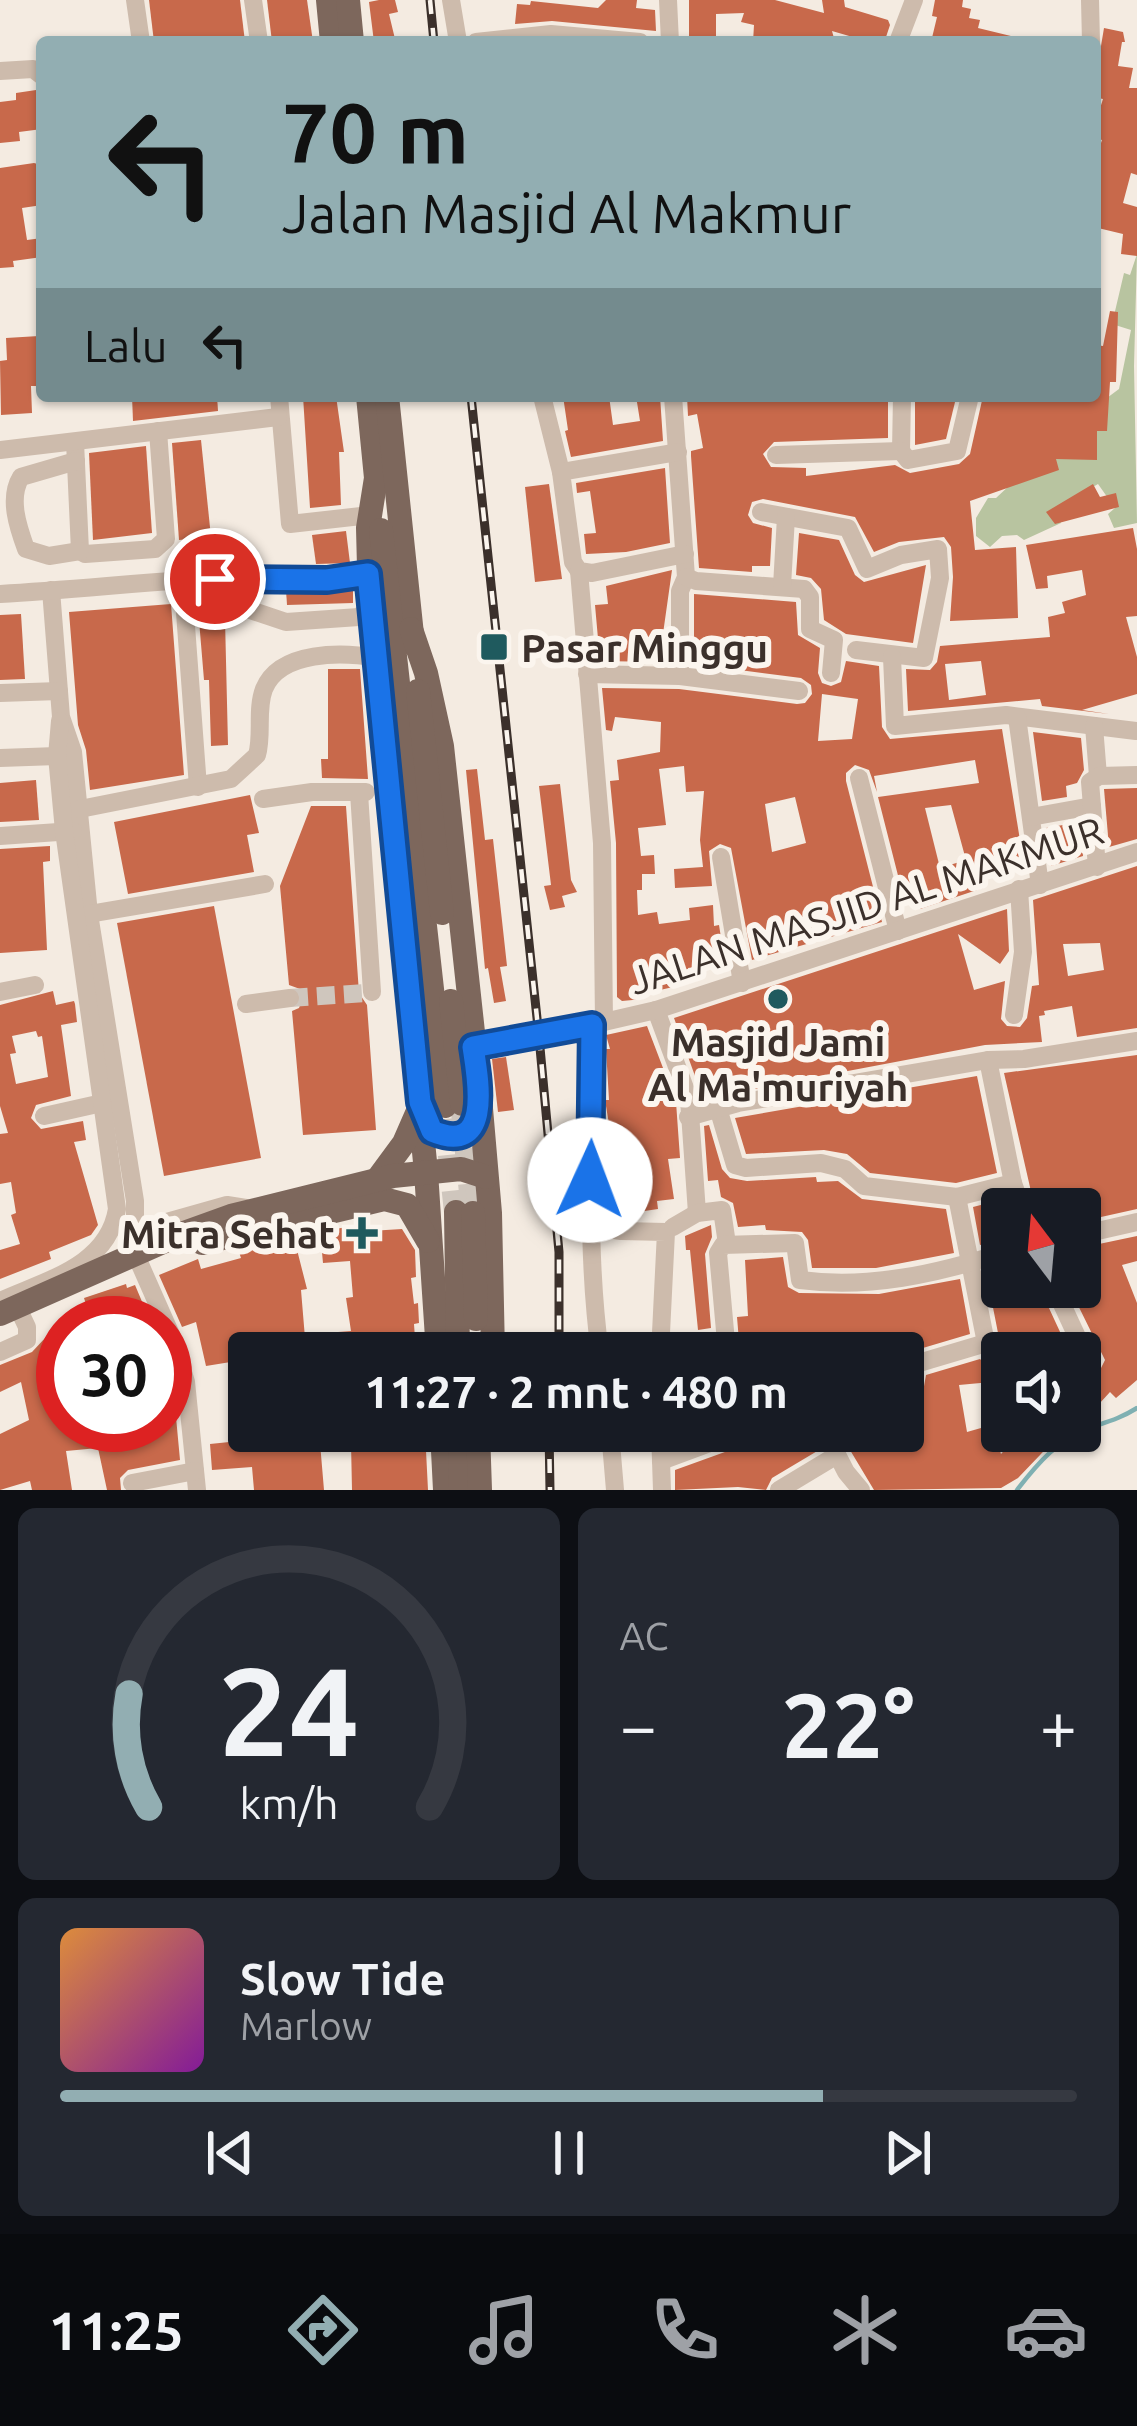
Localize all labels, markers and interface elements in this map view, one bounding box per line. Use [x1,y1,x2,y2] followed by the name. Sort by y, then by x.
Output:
[84,84,240,240] icon: left
[282,85,469,179] text: 70 m
[282,183,851,243] text: Jalan Masjid Al Makmur
[192,312,258,378] icon: left
[84,320,168,371] text: Lalu
[164,528,266,630] pin
[182,546,248,612] icon: arrive
[521,626,768,669] place label: Pasar Minggu
[478,631,510,663] marker: Pasar Minggu
[624,808,1108,1002] street label: JALAN MASJID AL MAKMUR
[765,986,791,1012] marker: Masjid Jami Al Ma'muriyah
[648,1020,908,1108] place label: Masjid Jami Al Ma'muriyah
[527,1117,653,1243] position arrow
[981,1188,1101,1308] north arrow
[981,1188,1101,1452] map controls
[121,1212,335,1255] place label: Mitra Sehat
[346,1217,378,1249] marker: Mitra Sehat
[36,1296,192,1452] speed limit sign: 30
[981,1332,1101,1452] button: sound
[364,1366,788,1417] text: 11:27 · 2 mnt · 480 m
[620,1614,668,1657] text: AC
[218,1640,359,1780] text: 24
[782,1674,915,1775] text: 22°
[620,1688,657,1762] text: −
[1040,1688,1077,1762] text: +
[239,1779,338,1827] text: km/h
[240,1953,445,2004] text: Slow Tide
[240,2004,372,2047] text: Marlow
[197,2120,263,2186] icon: previous
[536,2120,602,2186] icon: pause
[875,2120,941,2186] icon: next
[281,2288,365,2372] icon: directions
[462,2288,546,2372] icon: music
[643,2288,727,2372] icon: phone
[823,2288,907,2372] icon: climate
[1004,2288,1088,2372] icon: car
[48,2300,184,2360] text: 11:25

